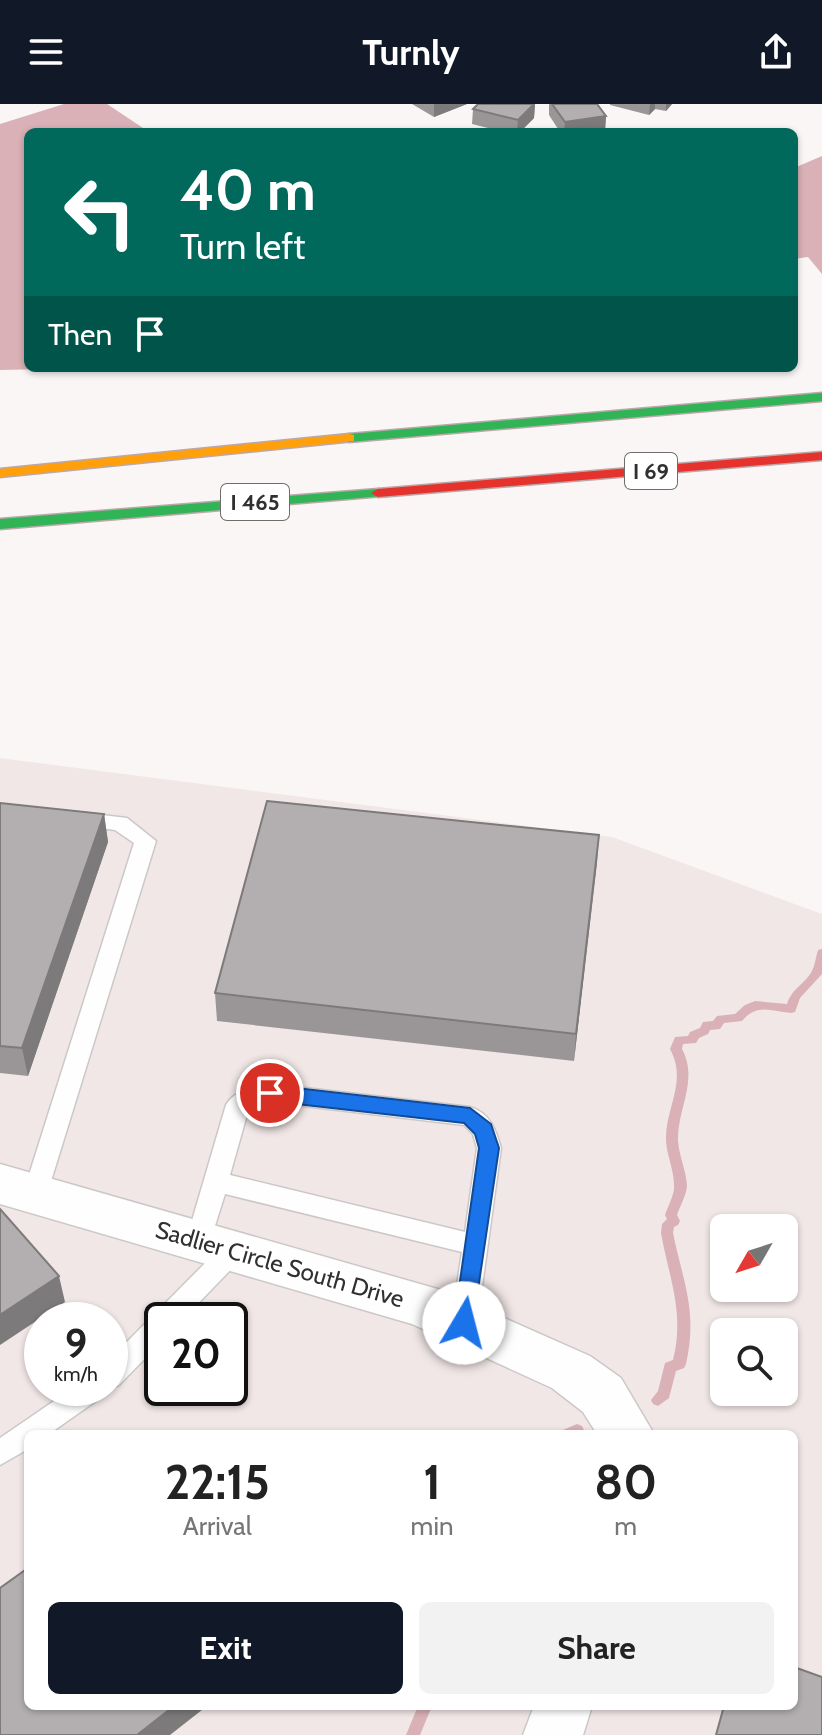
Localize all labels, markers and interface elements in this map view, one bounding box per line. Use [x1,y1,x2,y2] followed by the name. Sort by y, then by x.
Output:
[24,30,68,74] icon: menu
[362,30,460,74] text: Turnly
[754,30,798,74] icon: share
[180,156,316,224] text: 40 m
[48,160,152,264] icon: left
[180,224,305,268] text: Turn left
[128,312,172,356] icon: arrive
[48,316,112,353] text: Then
[625,453,677,489] road number: I 69
[221,484,289,520] road number: I 465
[236,1059,304,1127] pin
[248,1071,292,1115] icon: arrive
[710,1214,798,1302] north arrow
[710,1214,798,1406] map controls
[152,1215,408,1313] street label: Sadlier Circle South Drive
[422,1281,506,1365] position arrow
[144,1302,248,1406] speed limit sign: 20
[710,1318,798,1406] button: search
[65,1319,87,1368] text: 9
[54,1362,98,1386] text: km/h
[165,1453,270,1511] text: 22:15
[423,1453,441,1511] text: 1
[594,1453,657,1511] text: 80
[183,1510,252,1542] text: Arrival
[411,1510,453,1542] text: min
[614,1510,637,1542] text: m
[48,1602,403,1694] button: Exit
[419,1602,774,1694] button: Share

